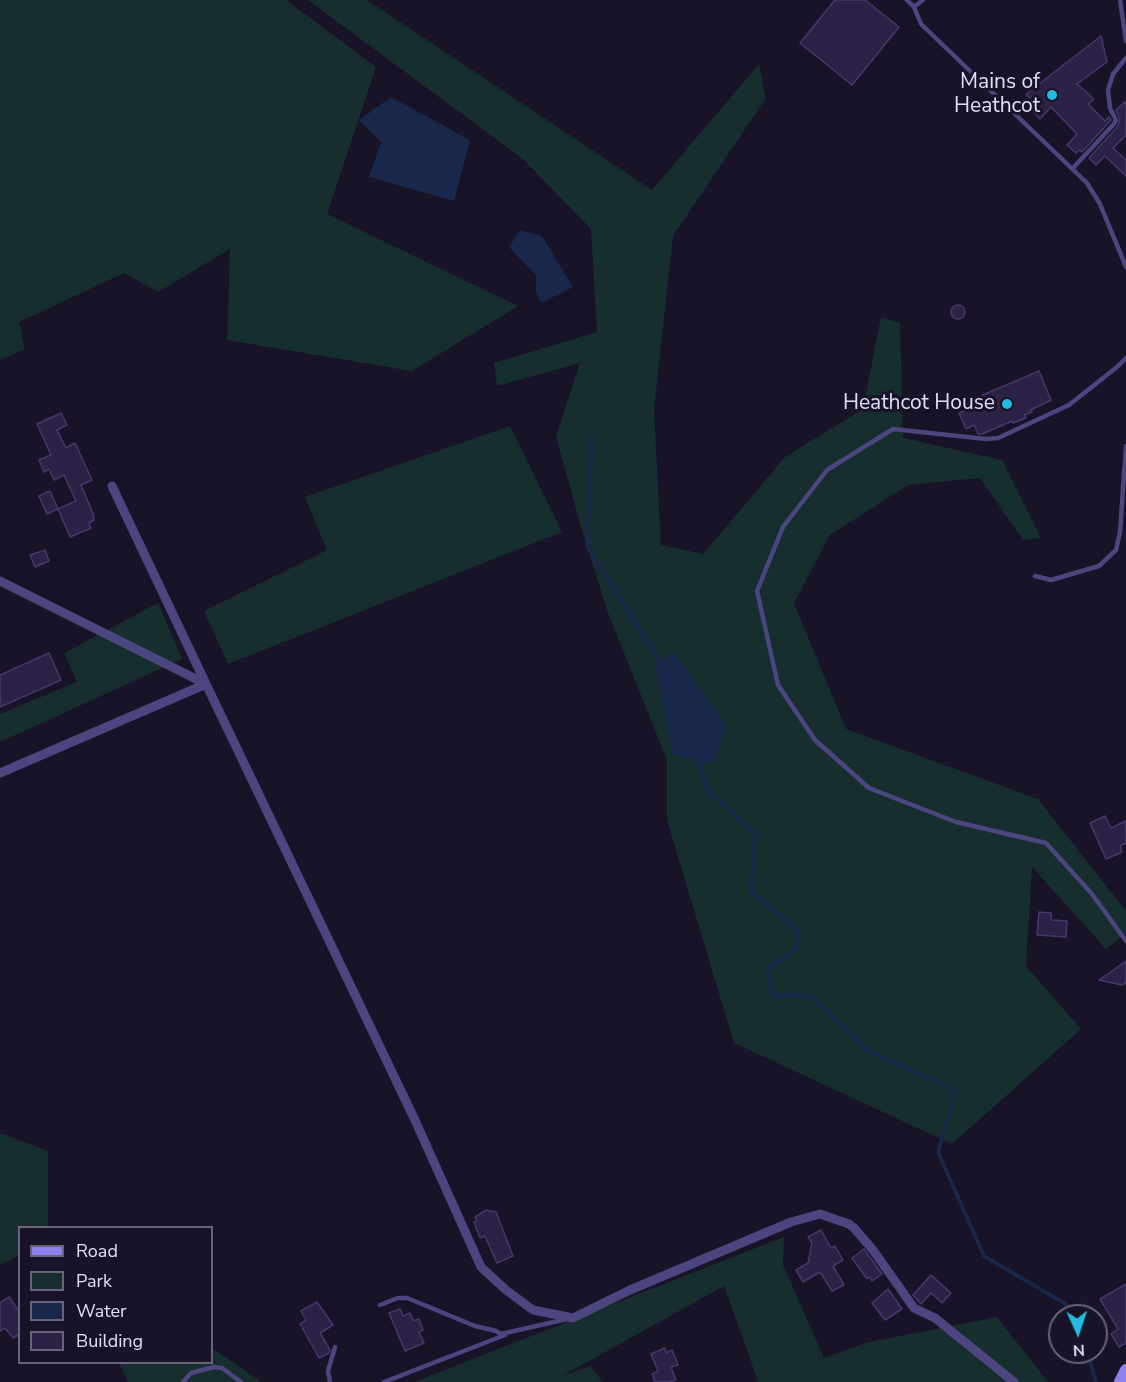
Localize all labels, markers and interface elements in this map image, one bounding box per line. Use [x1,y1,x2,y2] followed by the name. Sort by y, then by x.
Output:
[954,70,1040,120] place label: Mains of Heathcot
[1045,88,1059,102] marker: Mains of Heathcot
[843,391,995,417] place label: Heathcot House
[1000,397,1014,411] marker: Heathcot House
[18,1226,213,1364] legend
[76,1239,118,1263] text: Road
[76,1269,112,1293] text: Park
[76,1299,127,1323] text: Water
[1048,1304,1108,1364] north arrow
[76,1329,143,1353] text: Building
[1072,1339,1085,1361] text: N

